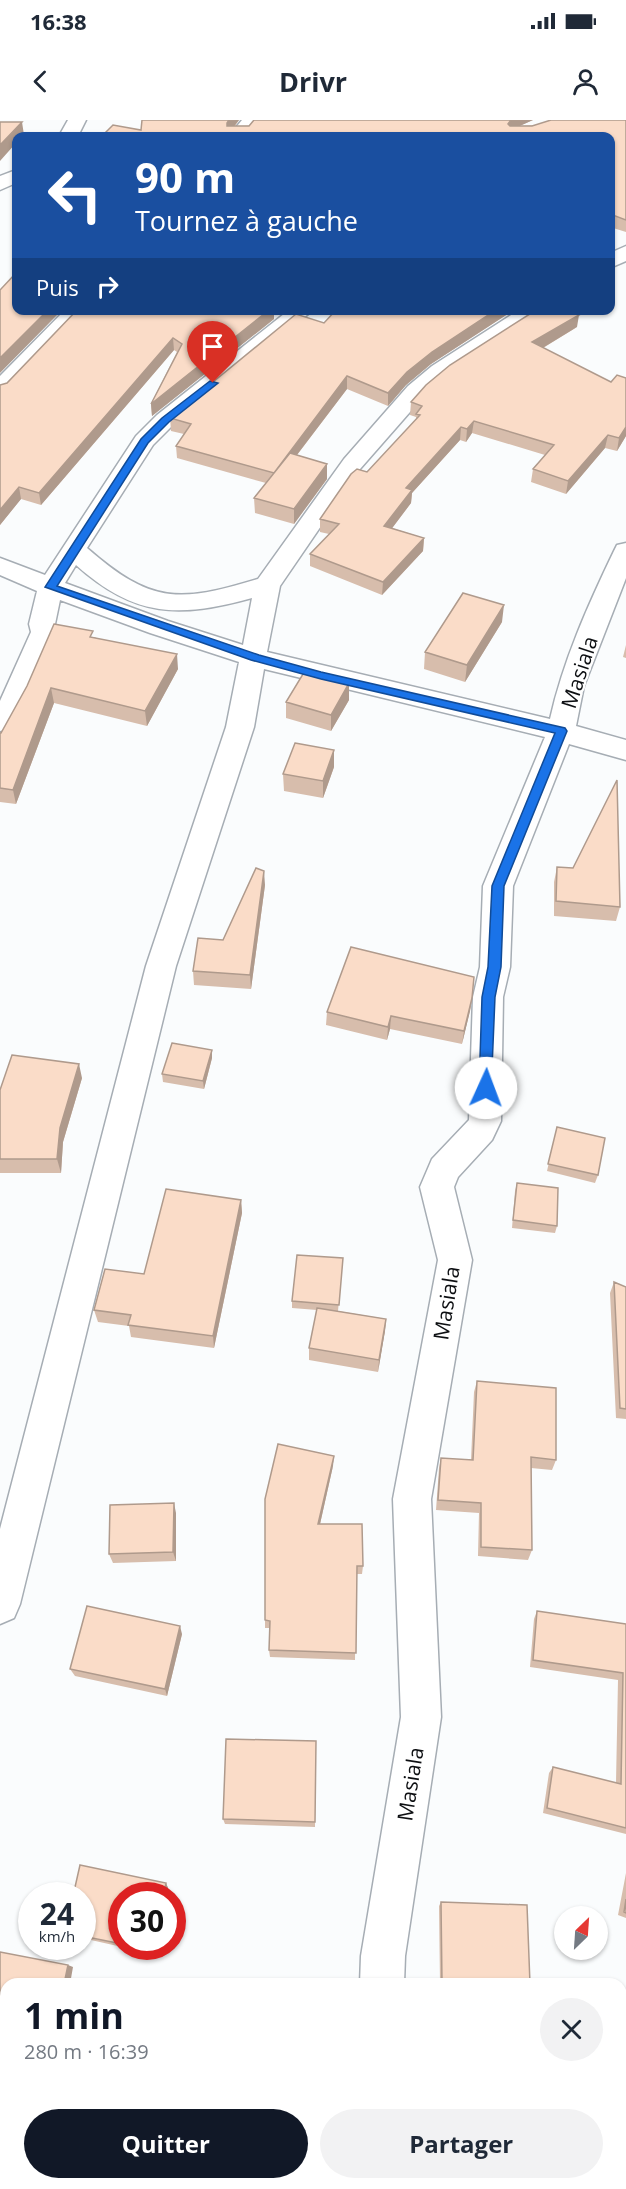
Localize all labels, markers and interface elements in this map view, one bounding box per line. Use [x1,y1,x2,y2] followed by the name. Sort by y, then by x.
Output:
[30,6,87,36] text: 16:38
[279,63,347,100] text: Drivr
[24,65,57,98] icon: back
[569,65,602,98] icon: person
[135,148,235,205] text: 90 m
[36,156,114,234] icon: left
[135,202,358,239] text: Tournez à gauche
[91,270,124,303] icon: right
[36,272,79,302] text: Puis
[187,321,238,383] pin
[196,330,229,363] icon: arrive
[554,632,604,712] street label: Masiala
[454,1056,518,1120] position arrow
[426,1264,466,1342] street label: Masiala
[390,1745,430,1823] street label: Masiala
[108,1882,186,1960] speed limit sign: 30
[40,1893,74,1934] text: 24
[554,1906,608,1960] north arrow
[554,1906,608,1960] map controls
[39,1926,75,1946] text: km/h
[24,1991,124,2040] text: 1 min
[540,1998,603,2061] button: close
[24,2038,149,2065] text: 280 m · 16:39
[24,2109,308,2178] button: Quitter
[320,2109,603,2178] button: Partager

